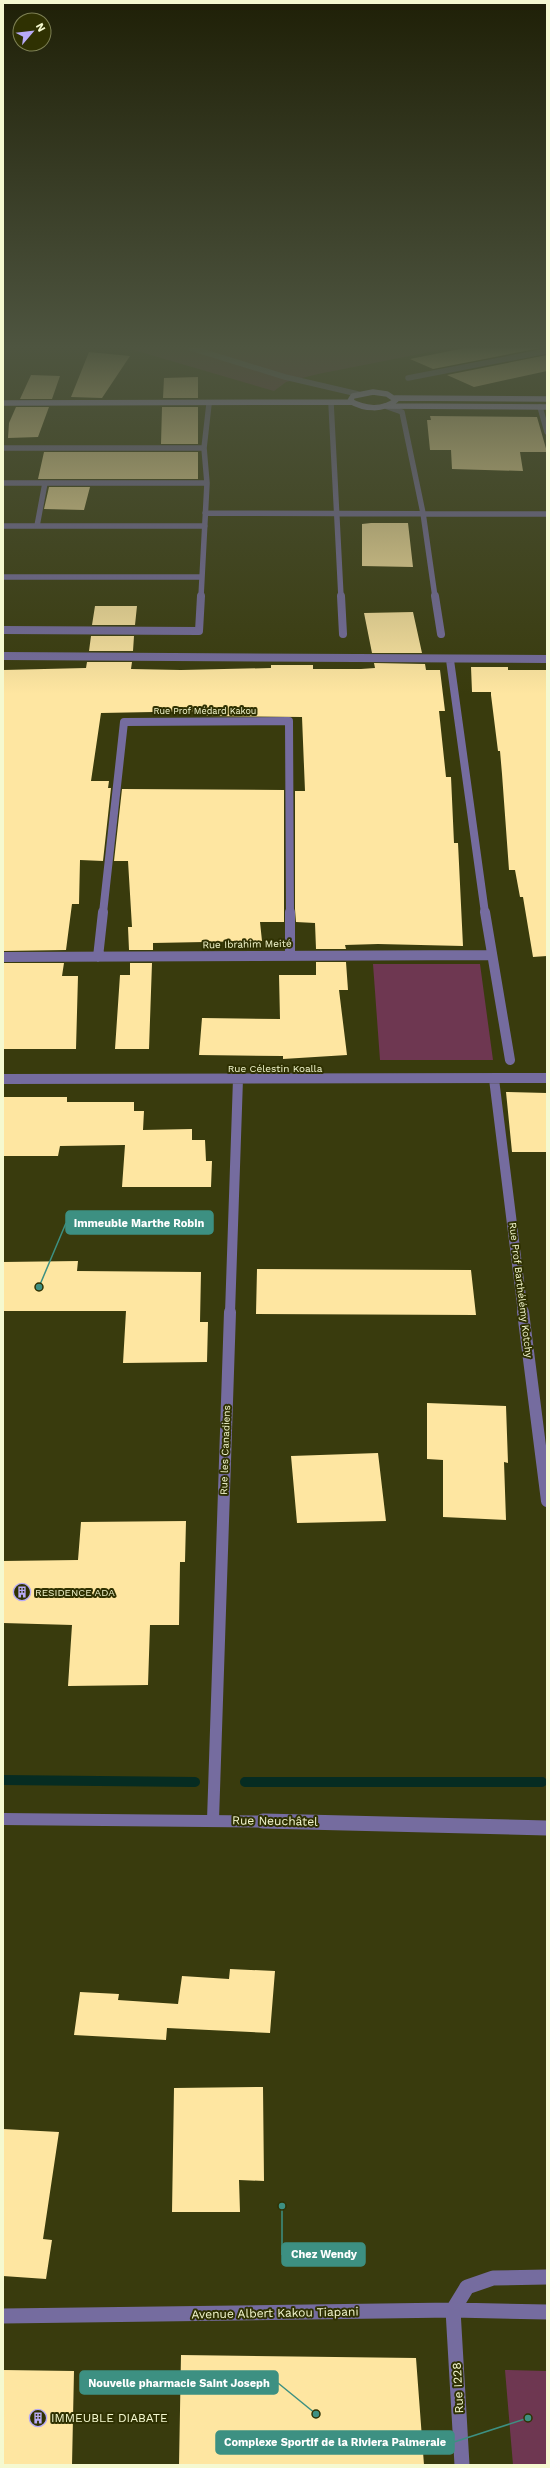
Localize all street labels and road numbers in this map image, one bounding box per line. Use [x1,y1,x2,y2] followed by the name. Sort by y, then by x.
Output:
[154,706,256,716] street label: Rue Prof Médard Kakou
[202,938,292,950] street label: Rue Ibrahim Meité
[228,1063,323,1074] street label: Rue Célestin Koalla
[507,1222,535,1359] street label: Rue Prof Barthélémy Kotchy
[218,1405,232,1495] street label: Rue les Canadiens
[232,1813,318,1829] street label: Rue Neuchâtel
[191,2305,359,2321] street label: Avenue Albert Kakou Tiapani
[450,2362,466,2414] street label: Rue I228

